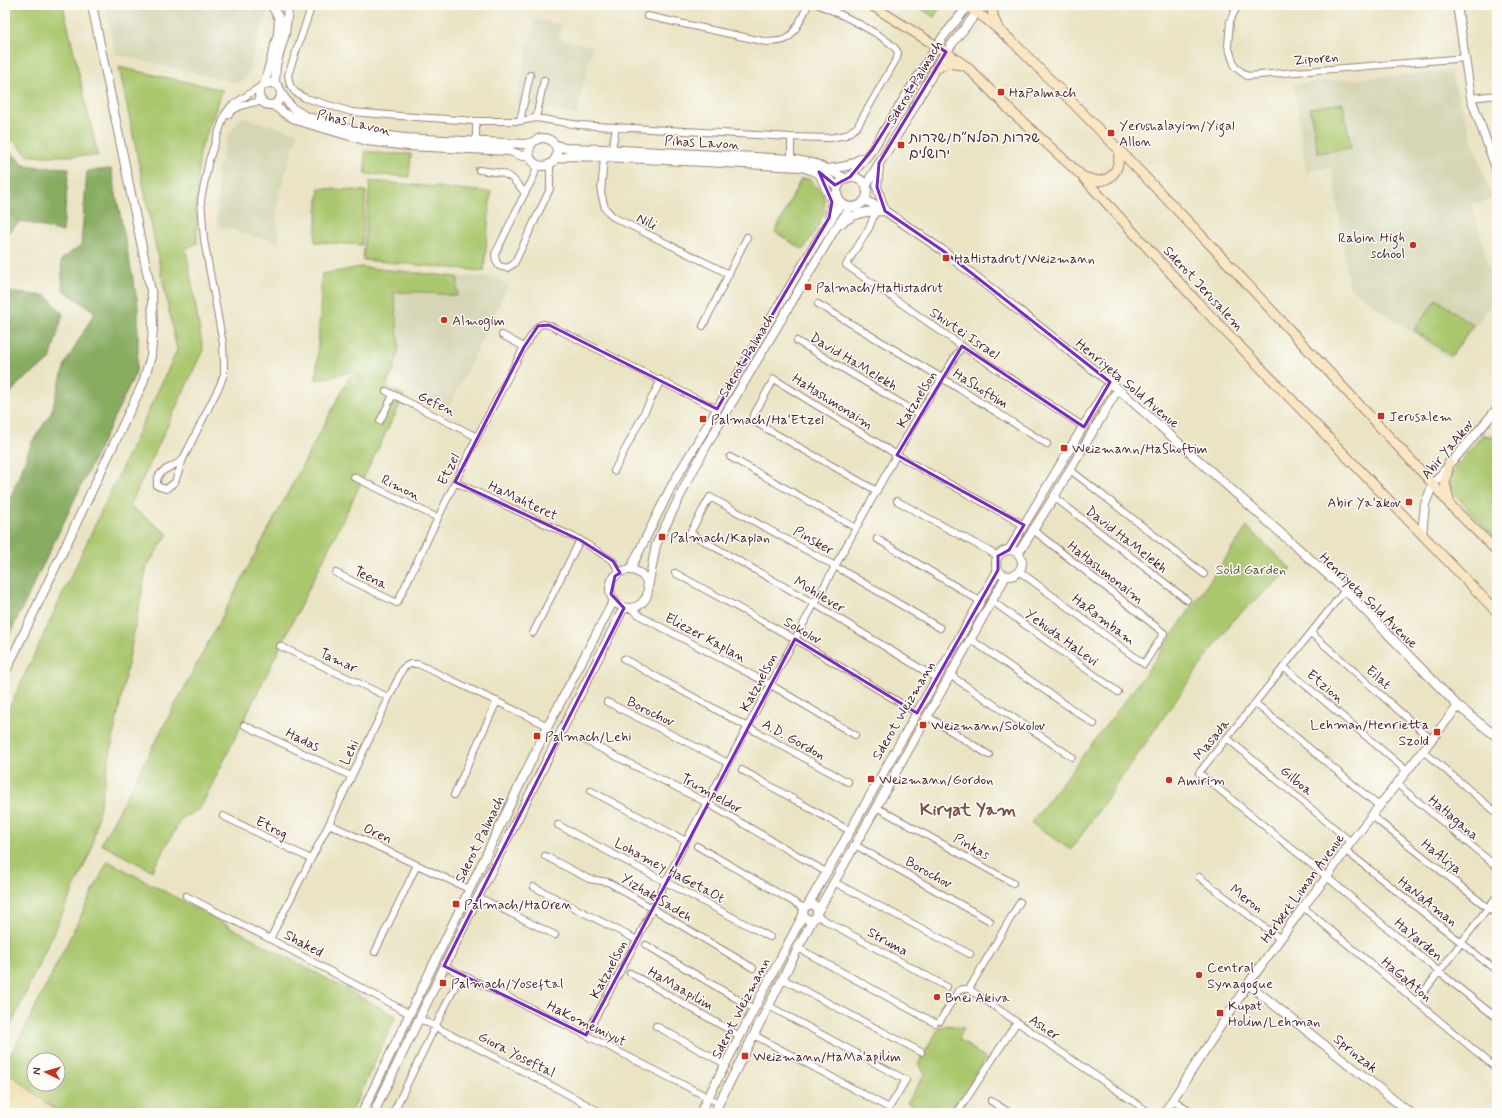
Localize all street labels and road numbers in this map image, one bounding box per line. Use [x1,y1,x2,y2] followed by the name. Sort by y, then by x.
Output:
[883,37,947,128] street label: Sderot Palmach
[1293,48,1339,70] street label: Ziporen
[315,106,393,140] street label: Pihas Lavon
[664,132,740,154] street label: Pihas Lavon
[633,209,660,235] street label: Nili
[1159,242,1247,335] street label: Sderot Jerusalem
[926,304,1003,364] street label: Shivtei Israel
[715,310,779,401] street label: Sderot Palmach
[806,329,901,395] street label: David HaMelekh
[1072,335,1183,433] street label: Henriyeta Sold Avenue
[949,365,1012,413] street label: HaShoftim
[893,368,941,431] street label: Katznelson
[789,370,876,434] street label: HaHashmonaim
[415,387,458,421] street label: Gefen
[1418,416,1478,483] street label: Abir YaAkov
[434,450,464,488] street label: Etzel
[378,471,423,505] street label: Rimon
[485,477,560,525] street label: HaMahteret
[1082,502,1171,577] street label: David HaMelekh
[790,522,837,559] street label: Pinsker
[1063,537,1147,608] street label: HaHashmonaim
[1315,549,1422,653] street label: Henriyeta Sold Avenue
[351,562,391,594] street label: Teena
[791,573,849,617] street label: Mohilever
[1068,590,1139,650] street label: HaRambam
[1021,605,1102,671] street label: Yehuda HaLevi
[662,609,749,667] street label: Eliezer Kaplan
[780,613,825,649] street label: Sokolov
[317,644,361,678] street label: Tamar
[736,650,782,715] street label: Katznelson
[868,658,939,763] street label: Sderot Weizmann
[1362,662,1395,694] street label: Eilat
[1303,666,1348,708] street label: Etzion
[624,693,677,731] street label: Borochov
[759,715,828,765] street label: A.D. Gordon
[1190,715,1234,764] street label: Masada
[283,724,323,756] street label: Hadas
[336,737,364,768] street label: Lehi
[1276,762,1317,800] street label: Gilboa
[678,770,746,818] street label: Trumpeldor
[1424,791,1482,845] street label: HaHagana
[451,793,509,886] street label: Sderot Palmach
[252,812,291,843] street label: Etrog
[360,820,395,848] street label: Oren
[950,830,993,864] street label: Pinkas
[1257,830,1349,947] street label: Herbert Liman Avenue
[611,834,728,908] street label: Lohamey HaGetaOt
[1417,835,1466,878] street label: HaAliya
[902,853,955,893] street label: Borochov
[617,869,696,926] street label: Yizhak Sadeh
[1394,873,1461,931] street label: HaNaAman
[1226,880,1267,917] street label: Meron
[1390,914,1446,965] street label: HaYarden
[864,923,911,960] street label: Struma
[281,926,326,962] street label: Shaked
[586,937,632,1002] street label: Katznelson
[1377,953,1435,1006] street label: HaGaAton
[708,955,774,1062] street label: Sderot Weizmann
[645,963,716,1015] street label: HaMaapilim
[544,997,630,1051] street label: HaKomemiyut
[1025,1011,1063,1045] street label: Asher
[475,1028,558,1082] street label: Giora Yoseftal
[1330,1030,1381,1077] street label: Sprinzak

